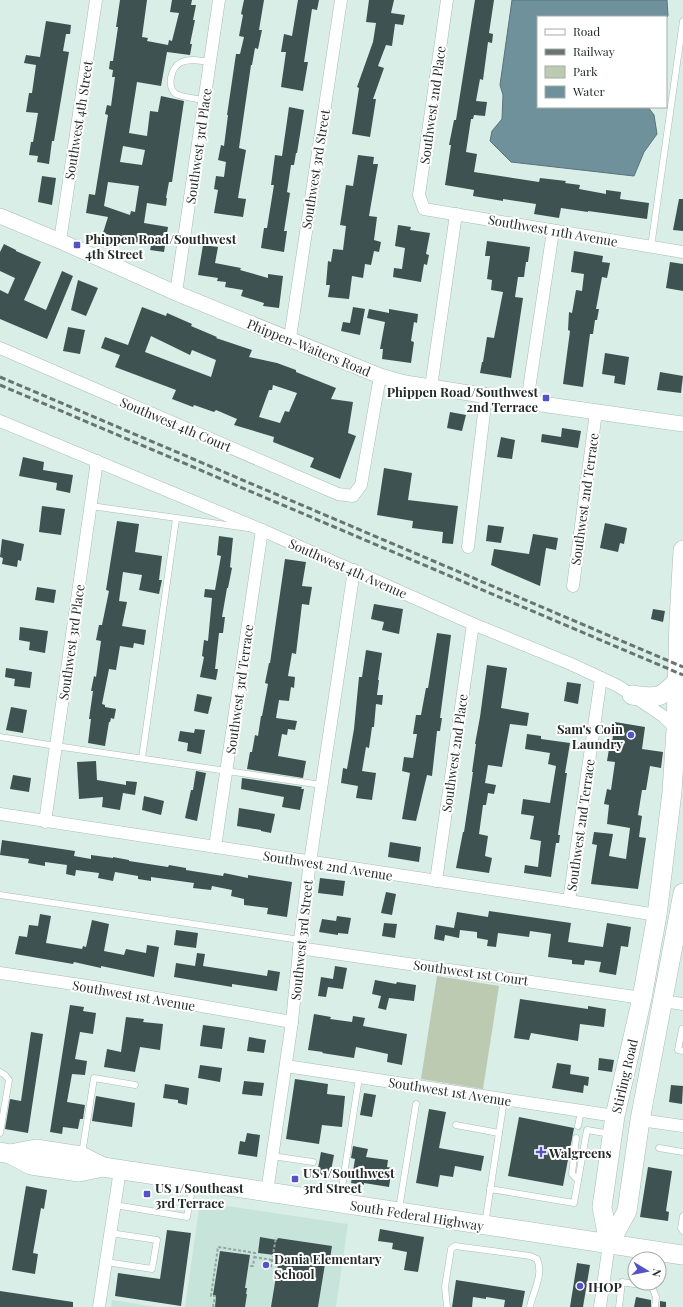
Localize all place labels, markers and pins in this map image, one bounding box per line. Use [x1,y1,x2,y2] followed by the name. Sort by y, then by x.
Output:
[85,230,237,262] place label: Phippen Road/Southwest 4th Street
[72,240,82,250] marker: Phippen Road/Southwest 4th Street
[387,383,538,415] place label: Phippen Road/Southwest 2nd Terrace
[541,393,551,403] marker: Phippen Road/Southwest 2nd Terrace
[557,720,623,752] place label: Sam's Coin Laundry
[626,730,636,740] marker: Sam's Coin Laundry
[548,1144,612,1161] place label: Walgreens
[536,1147,546,1157] marker: Walgreens
[303,1164,395,1196] place label: US 1/Southwest 3rd Street
[290,1174,300,1184] marker: US 1/Southwest 3rd Street
[155,1179,244,1211] place label: US 1/Southeast 3rd Terrace
[142,1189,152,1199] marker: US 1/Southeast 3rd Terrace
[274,1250,382,1282] place label: Dania Elementary School
[261,1260,271,1270] marker: Dania Elementary School
[588,1278,622,1295] place label: IHOP
[575,1281,585,1291] marker: IHOP

